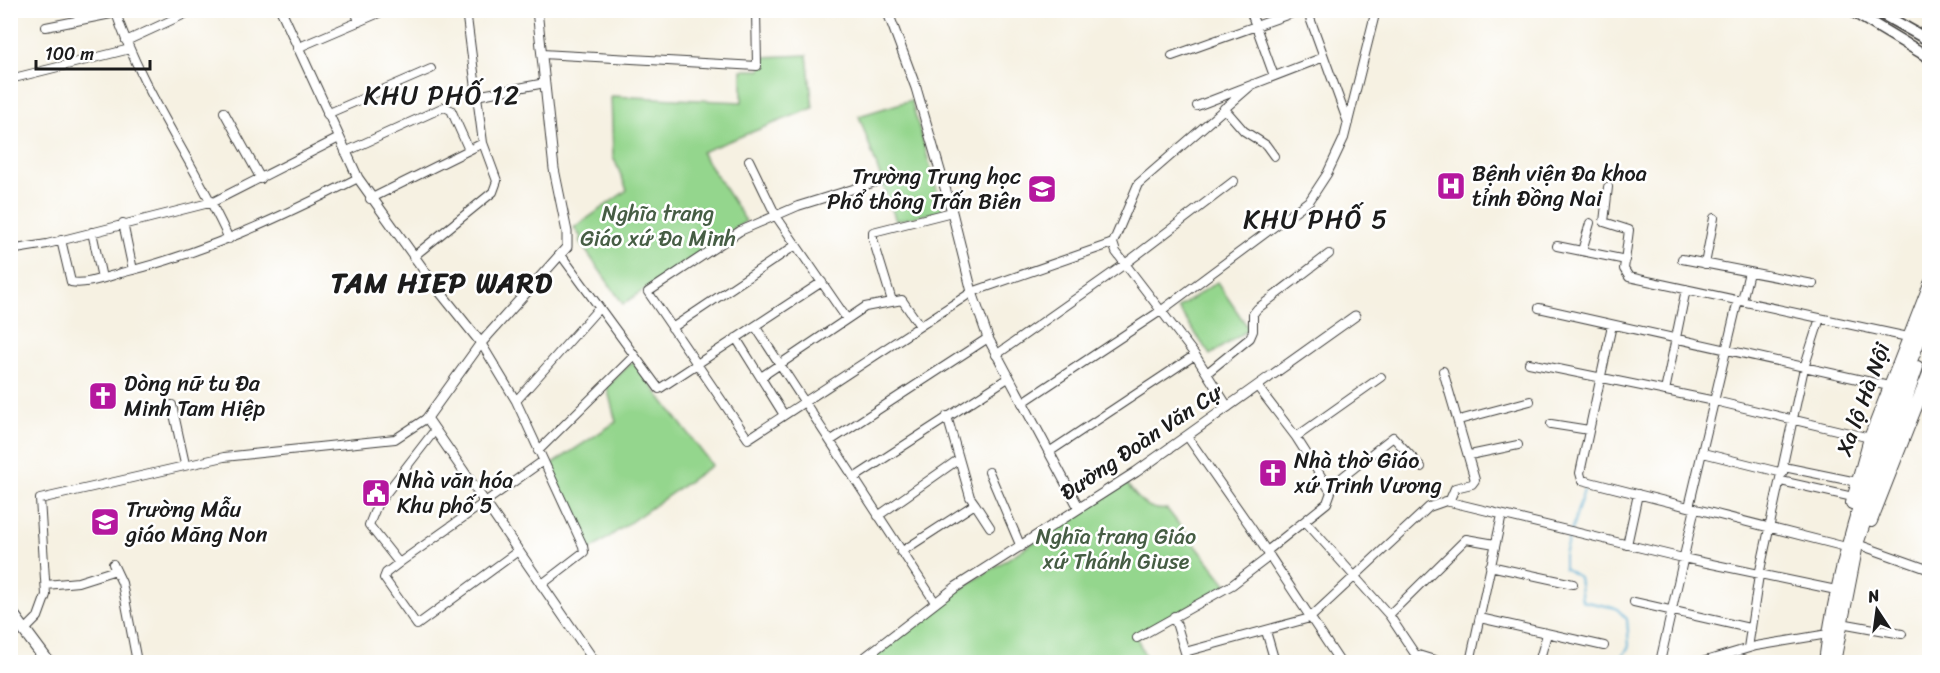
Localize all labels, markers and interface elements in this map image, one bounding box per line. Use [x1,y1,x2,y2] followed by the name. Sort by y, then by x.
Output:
[36,33,150,71] scale bar
[45,38,94,70] text: 100 m
[363,72,521,118] district label: KHU PHỐ 12
[1472,154,1647,218] place label: Bệnh viện Đa khoa tỉnh Đồng Nai
[827,157,1021,221] place label: Trường Trung học Phổ thông Trấn Biên
[1435,170,1467,202] hospital icon: Bệnh viện Đa khoa tỉnh Đồng Nai
[1026,173,1058,205] school or university icon: Trường Trung học Phổ thông Trấn Biên
[580,194,736,258] park label: Nghĩa trang Giáo xứ Đa Minh
[1243,196,1389,242] district label: KHU PHỐ 5
[331,258,553,307] district label: TAM HIEP WARD
[1824,336,1902,462] street label: Xa lộ Hà Nội
[124,364,265,428] place label: Dòng nữ tu Đa Minh Tam Hiệp
[1052,372,1231,511] street label: Đường Đoàn Văn Cự
[87,380,119,412] church icon: Dòng nữ tu Đa Minh Tam Hiệp
[1294,441,1442,505] place label: Nhà thờ Giáo xứ Trinh Vương
[1257,457,1289,489] church icon: Nhà thờ Giáo xứ Trinh Vương
[397,461,513,525] place label: Nhà văn hóa Khu phố 5
[360,477,392,509] public building icon: Nhà văn hóa Khu phố 5
[124,490,267,554] place label: Trường Mẫu giáo Măng Non
[89,506,121,538] school or university icon: Trường Mẫu giáo Măng Non
[1036,517,1196,581] park label: Nghĩa trang Giáo xứ Thánh Giuse
[1847,580,1907,640] north arrow
[1864,580,1883,611] text: N

